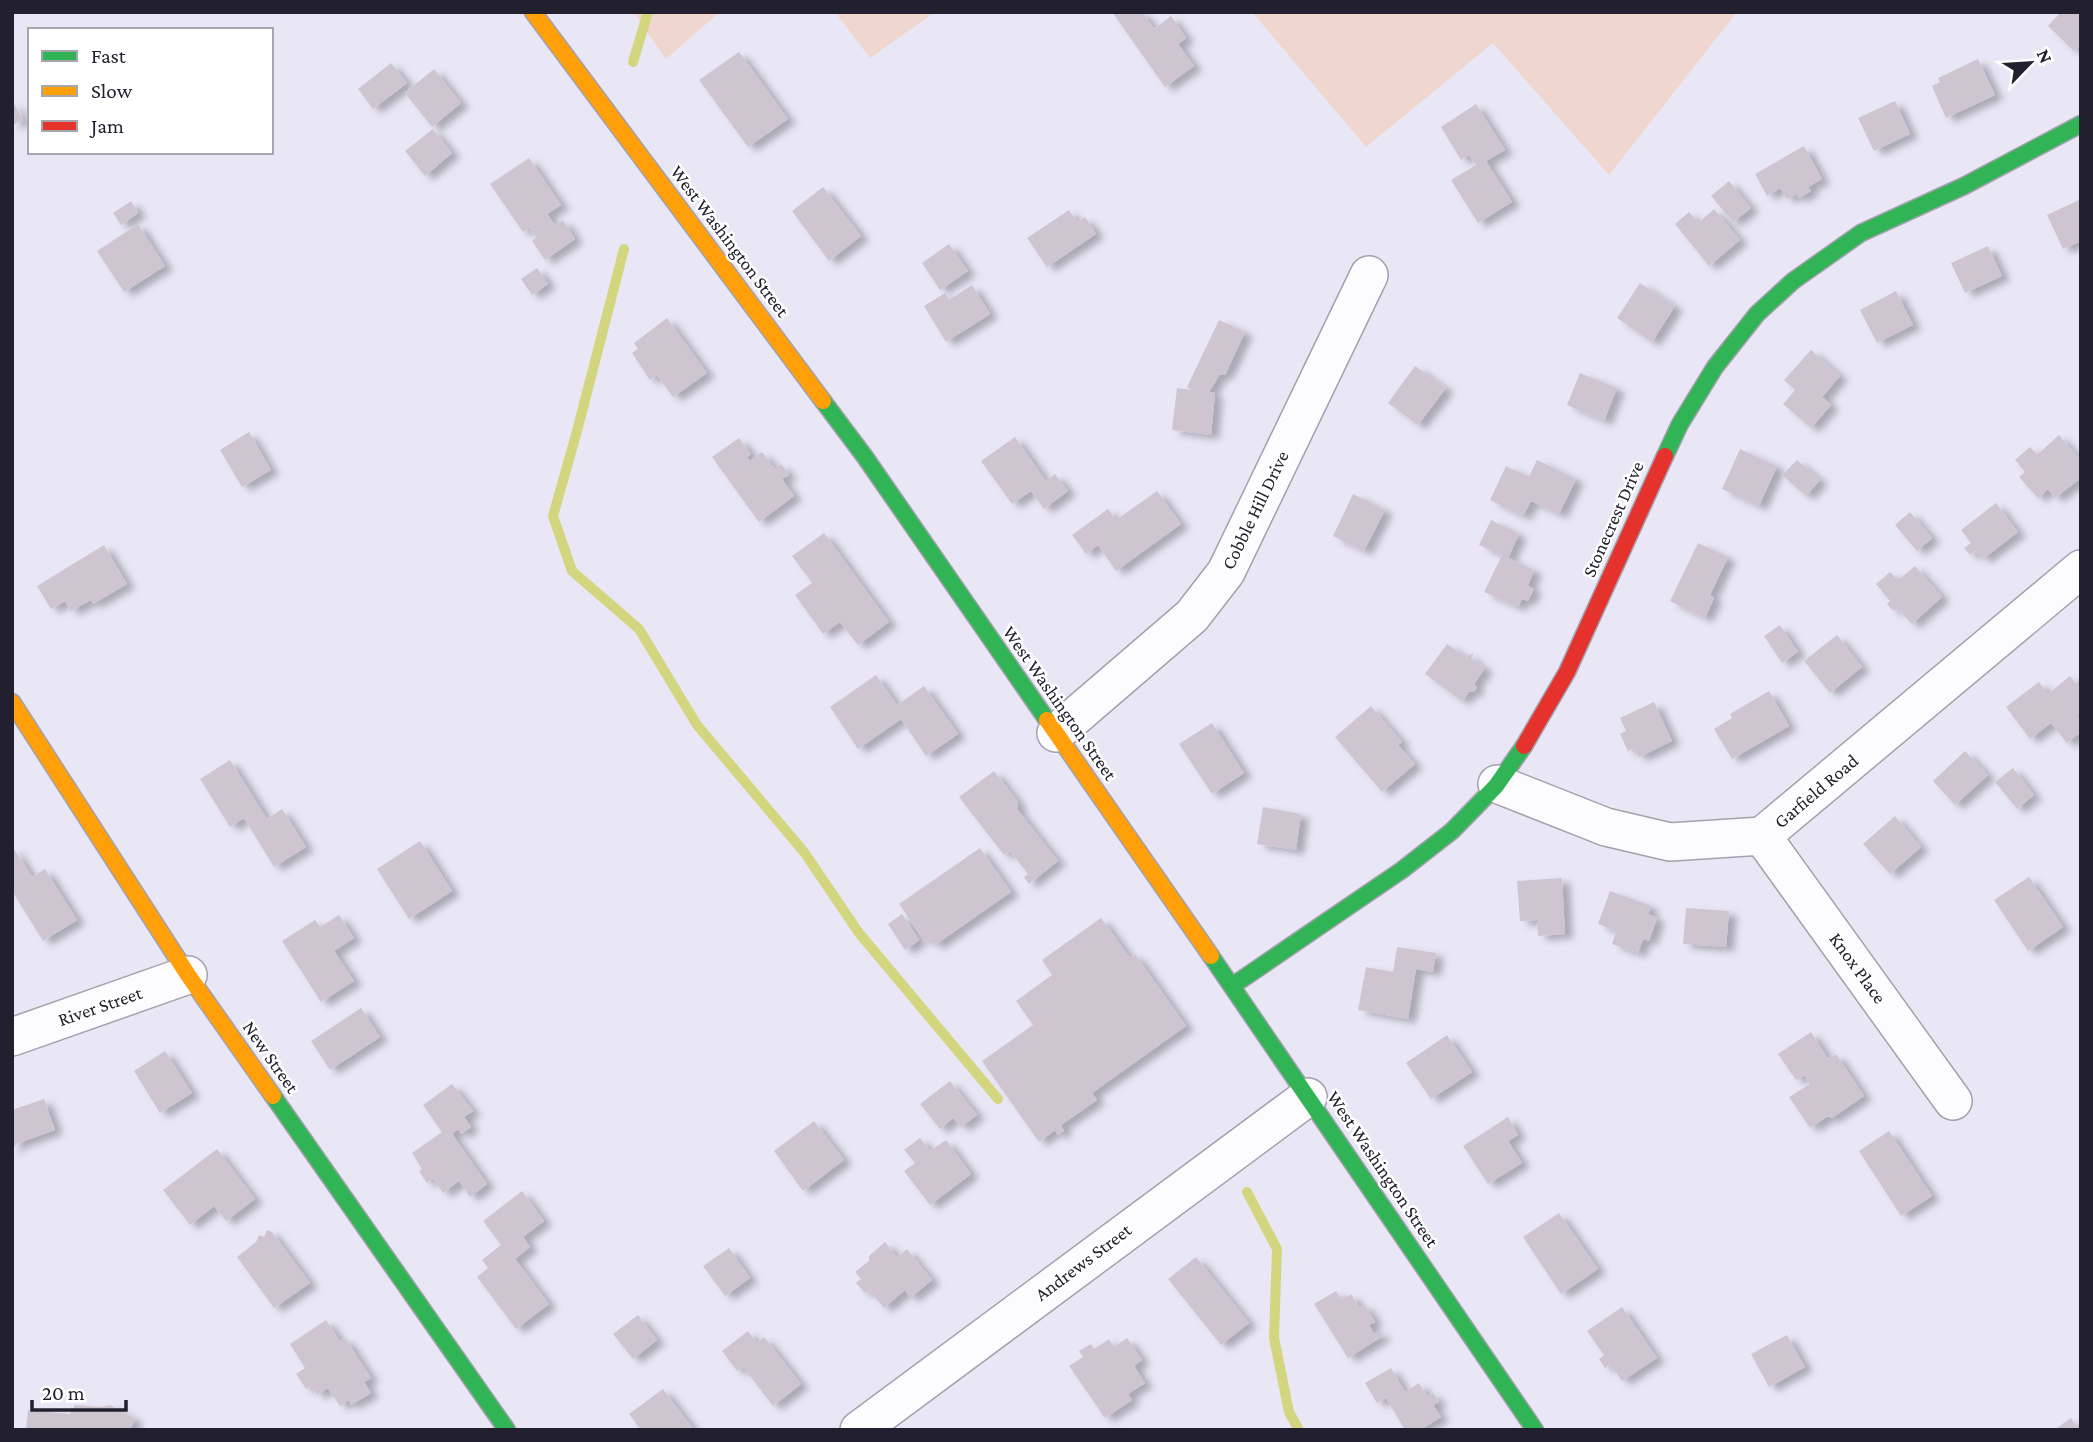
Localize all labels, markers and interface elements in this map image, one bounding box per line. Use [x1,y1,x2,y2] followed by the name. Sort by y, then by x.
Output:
[28,28,273,154] legend
[1995,28,2065,98] north arrow
[91,44,127,68] text: Fast
[2033,46,2057,66] text: N
[91,79,133,103] text: Slow
[89,114,124,138] text: Jam
[666,161,794,321] street label: West Washington Street
[1217,447,1293,573] street label: Cobble Hill Drive
[1578,458,1648,580] street label: Stonecrest Drive
[999,622,1122,785] street label: West Washington Street
[1770,750,1862,832] street label: Garfield Road
[1825,929,1891,1007] street label: Knox Place
[55,982,145,1030] street label: River Street
[239,1017,304,1097] street label: New Street
[1323,1087,1443,1252] street label: West Washington Street
[1031,1219,1136,1305] street label: Andrews Street
[32,1368,126,1412] scale bar
[42,1381,85,1405] text: 20 m

